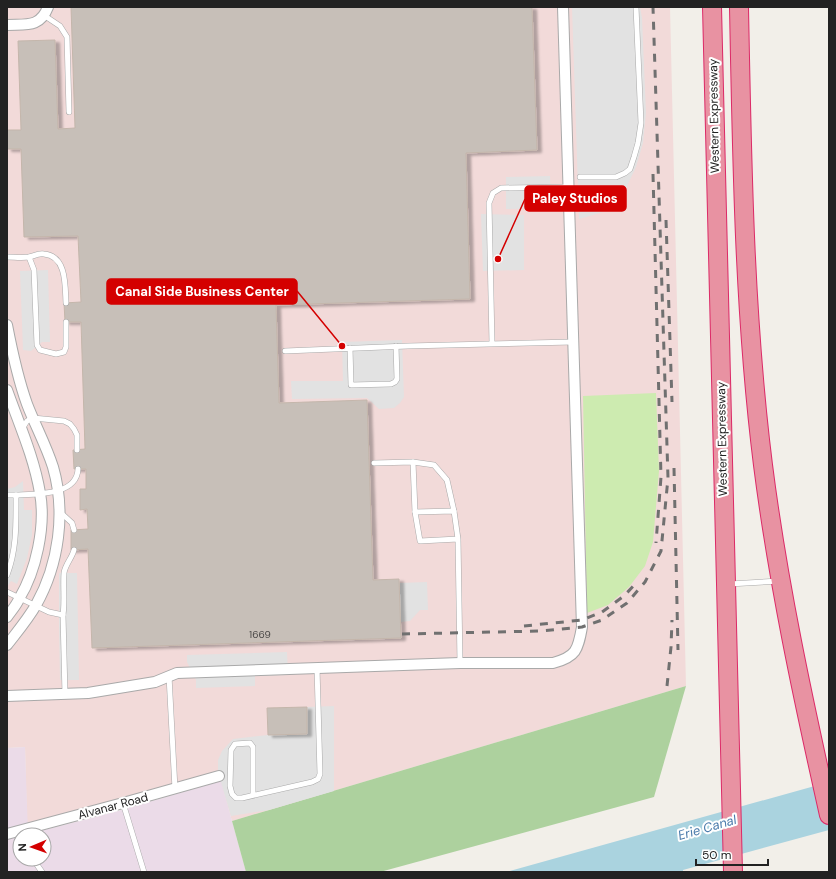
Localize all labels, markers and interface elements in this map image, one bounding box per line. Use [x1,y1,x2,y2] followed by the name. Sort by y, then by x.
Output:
[705,58,723,173] street label: Western Expressway
[525,186,626,211] callout: Paley Studios
[532,190,618,207] text: Paley Studios
[107,279,297,304] callout: Canal Side Business Center
[115,283,290,300] text: Canal Side Business Center
[713,381,731,496] street label: Western Expressway
[249,628,271,641] house number: 1669
[76,789,150,823] street label: Alvanar Road
[676,811,739,844] water label: Erie Canal
[12,827,52,867] north arrow
[696,841,768,867] scale bar
[15,843,29,852] text: N
[702,847,731,863] text: 50 m

